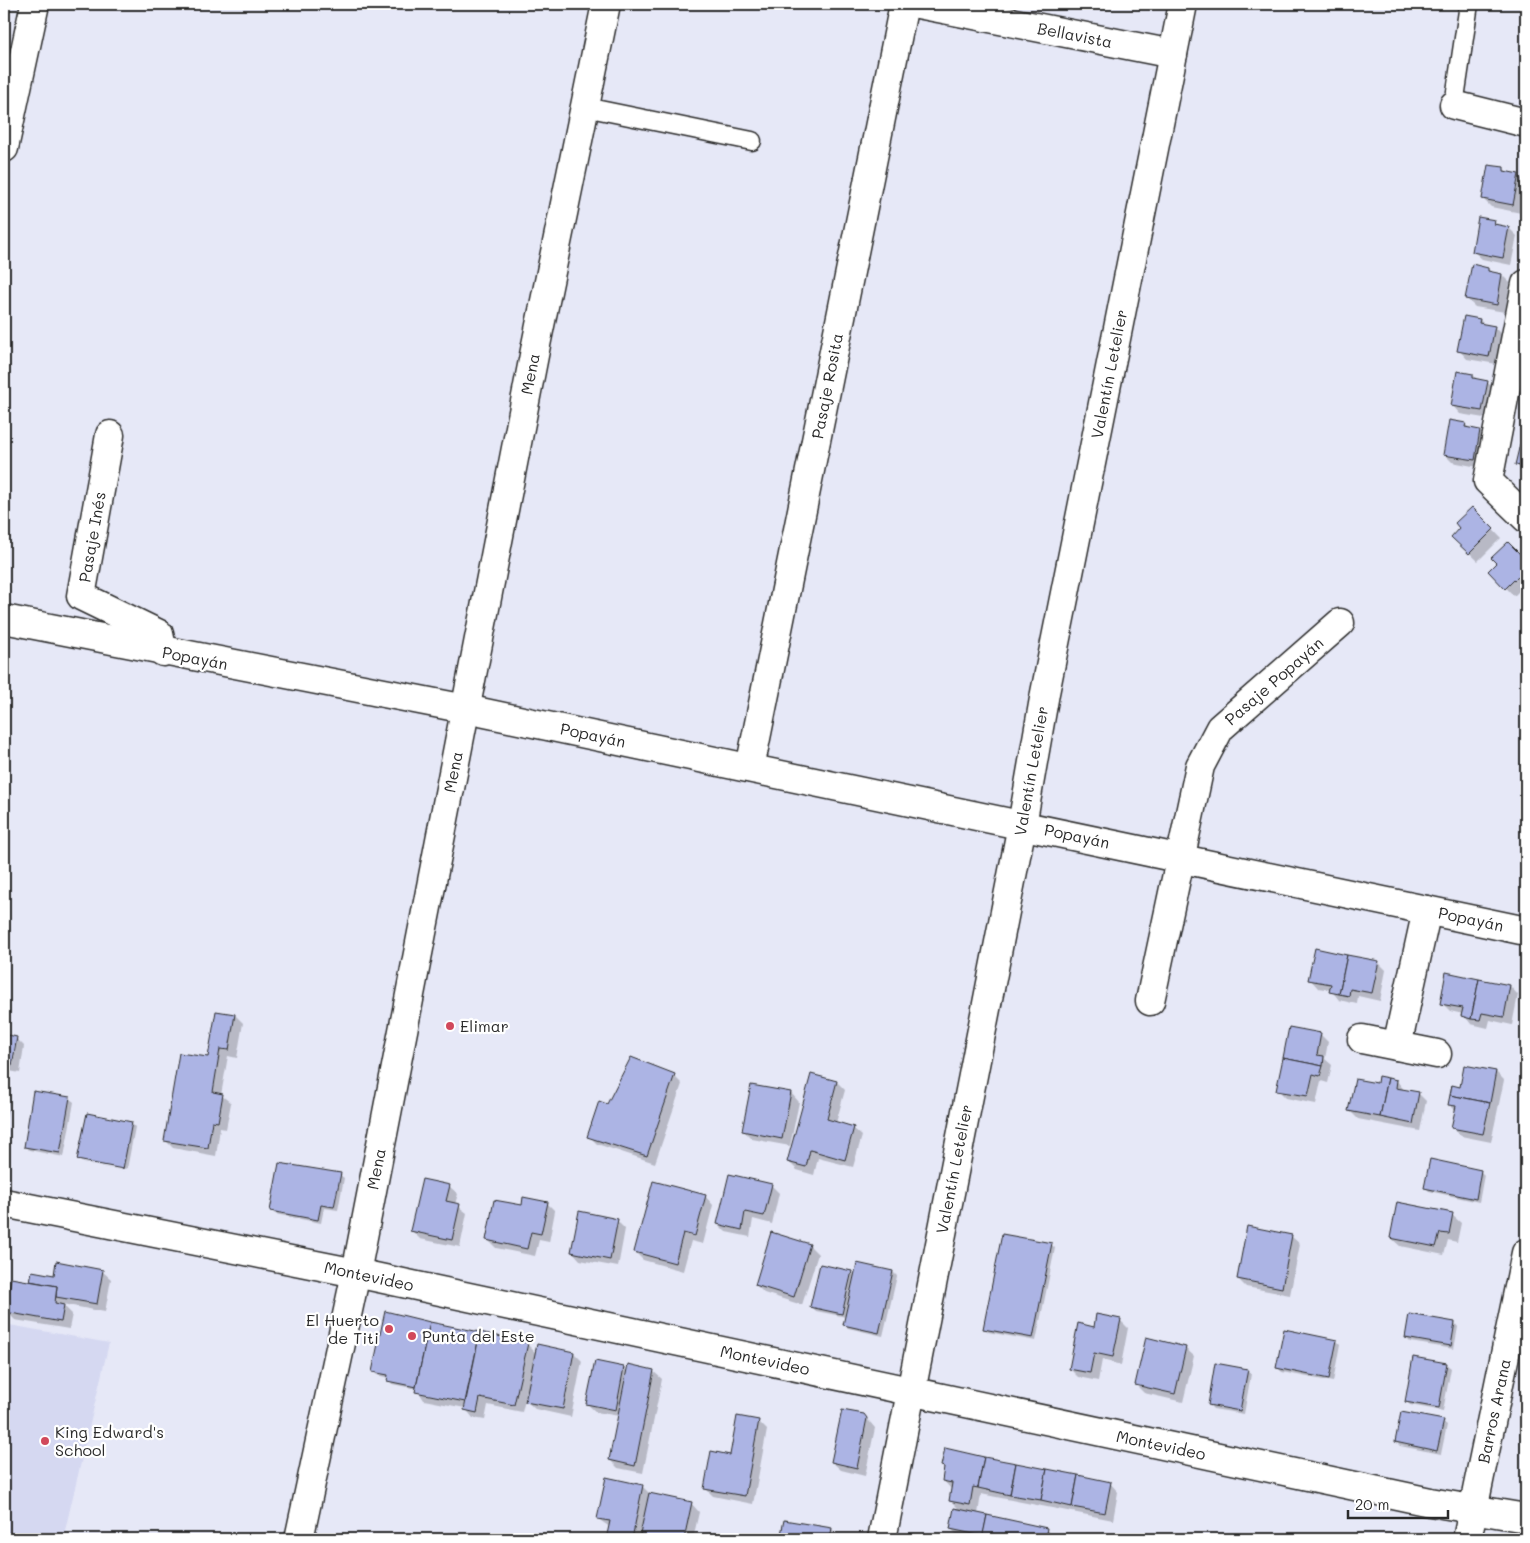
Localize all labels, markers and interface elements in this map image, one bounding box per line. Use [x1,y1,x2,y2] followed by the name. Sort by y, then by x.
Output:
[1036,17,1114,52] street label: Bellavista
[1086,308,1131,440] street label: Valentín Letelier
[806,331,847,441] street label: Pasaje Rosita
[515,352,544,396] street label: Mena
[73,490,110,584] street label: Pasaje Inés
[1220,632,1327,729] street label: Pasaje Popayán
[161,641,230,674] street label: Popayán
[1009,704,1052,837] street label: Valentín Letelier
[558,717,628,752] street label: Popayán
[438,750,467,794] street label: Mena
[1042,818,1112,853] street label: Popayán
[1436,901,1506,936] street label: Popayán
[460,1015,509,1036] place label: Elimar
[444,1020,456,1032] marker: Elimar
[931,1103,976,1235] street label: Valentín Letelier
[361,1147,390,1191] street label: Mena
[322,1256,416,1295] street label: Montevideo
[306,1309,379,1348] place label: El Huerto de Titi
[383,1323,395,1335] marker: El Huerto de Titi
[422,1325,535,1346] place label: Punta del Este
[406,1330,418,1342] marker: Punta del Este
[718,1340,812,1379] street label: Montevideo
[1472,1357,1515,1465] street label: Barros Arana
[55,1421,164,1460] place label: King Edward's School
[1114,1425,1208,1464] street label: Montevideo
[39,1435,51,1447] marker: King Edward's School
[1348,1488,1448,1520] scale bar
[1355,1494,1389,1514] text: 20 m

